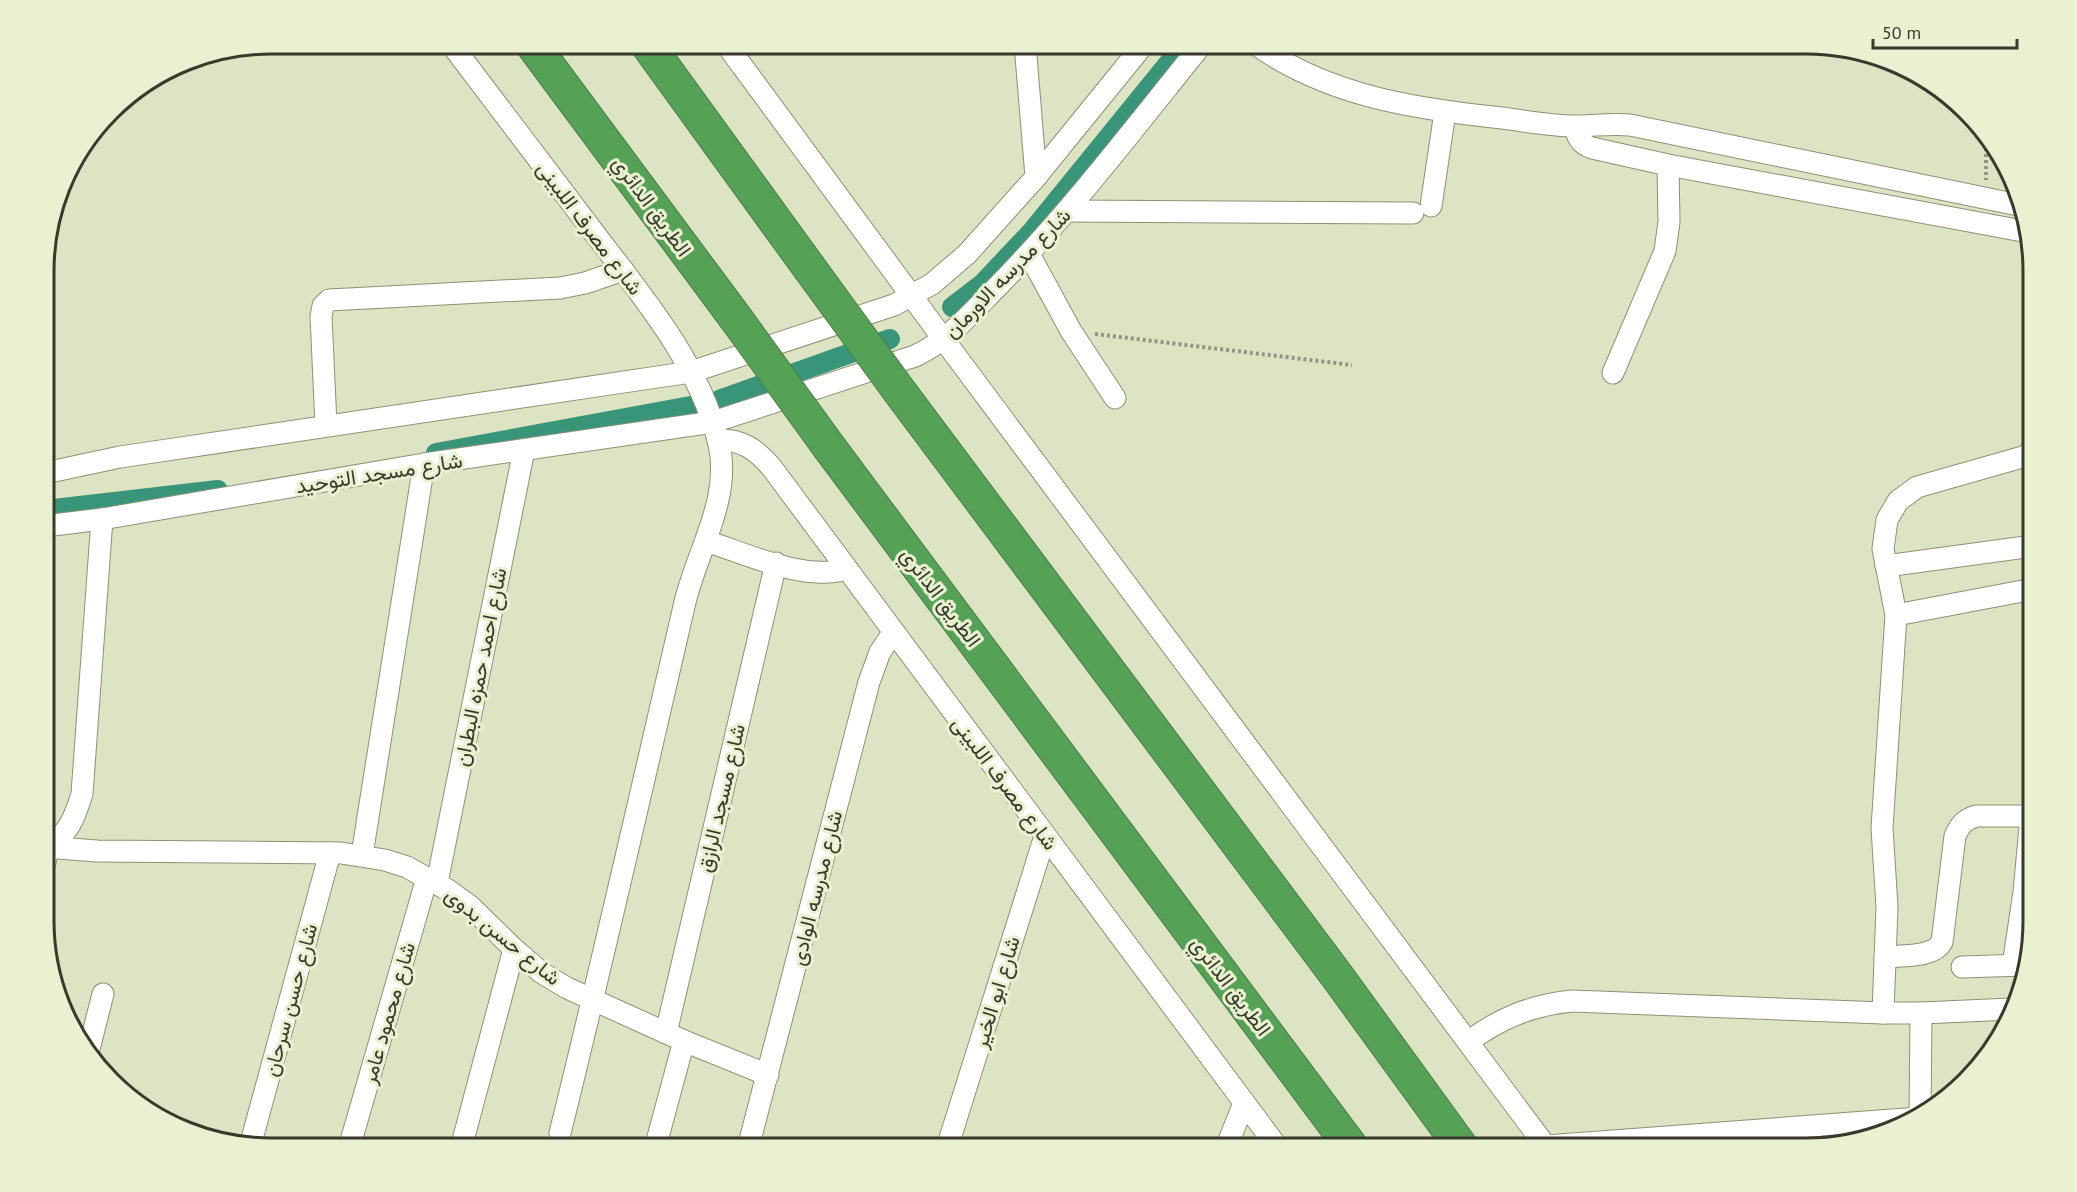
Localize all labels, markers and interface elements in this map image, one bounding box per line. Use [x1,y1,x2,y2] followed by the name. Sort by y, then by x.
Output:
[1873,12,2017,50] scale bar
[1882,21,1921,44] text: 50 m
[603,150,698,264] street label: الطريق الدائري
[530,156,649,301] street label: شارع مصرف اللبينى
[938,202,1077,345] street label: شارع مدرسه الاورمان
[294,446,464,501] street label: شارع مسجد التوحيد
[892,542,987,655] street label: الطريق الدائري
[448,565,513,769] street label: شارع احمد حمزه البطران
[945,711,1064,856] street label: شارع مصرف اللبينى
[691,721,752,875] street label: شارع مسجد الرازق
[784,808,849,969] street label: شارع مدرسه الوادى
[439,881,567,992] street label: شارع حسن بدوى
[257,921,324,1080] street label: شارع حسن سرحان
[1182,931,1277,1044] street label: الطريق الدائري
[966,933,1027,1052] street label: شارع ابو الخير
[355,939,422,1088] street label: شارع محمود عامر

